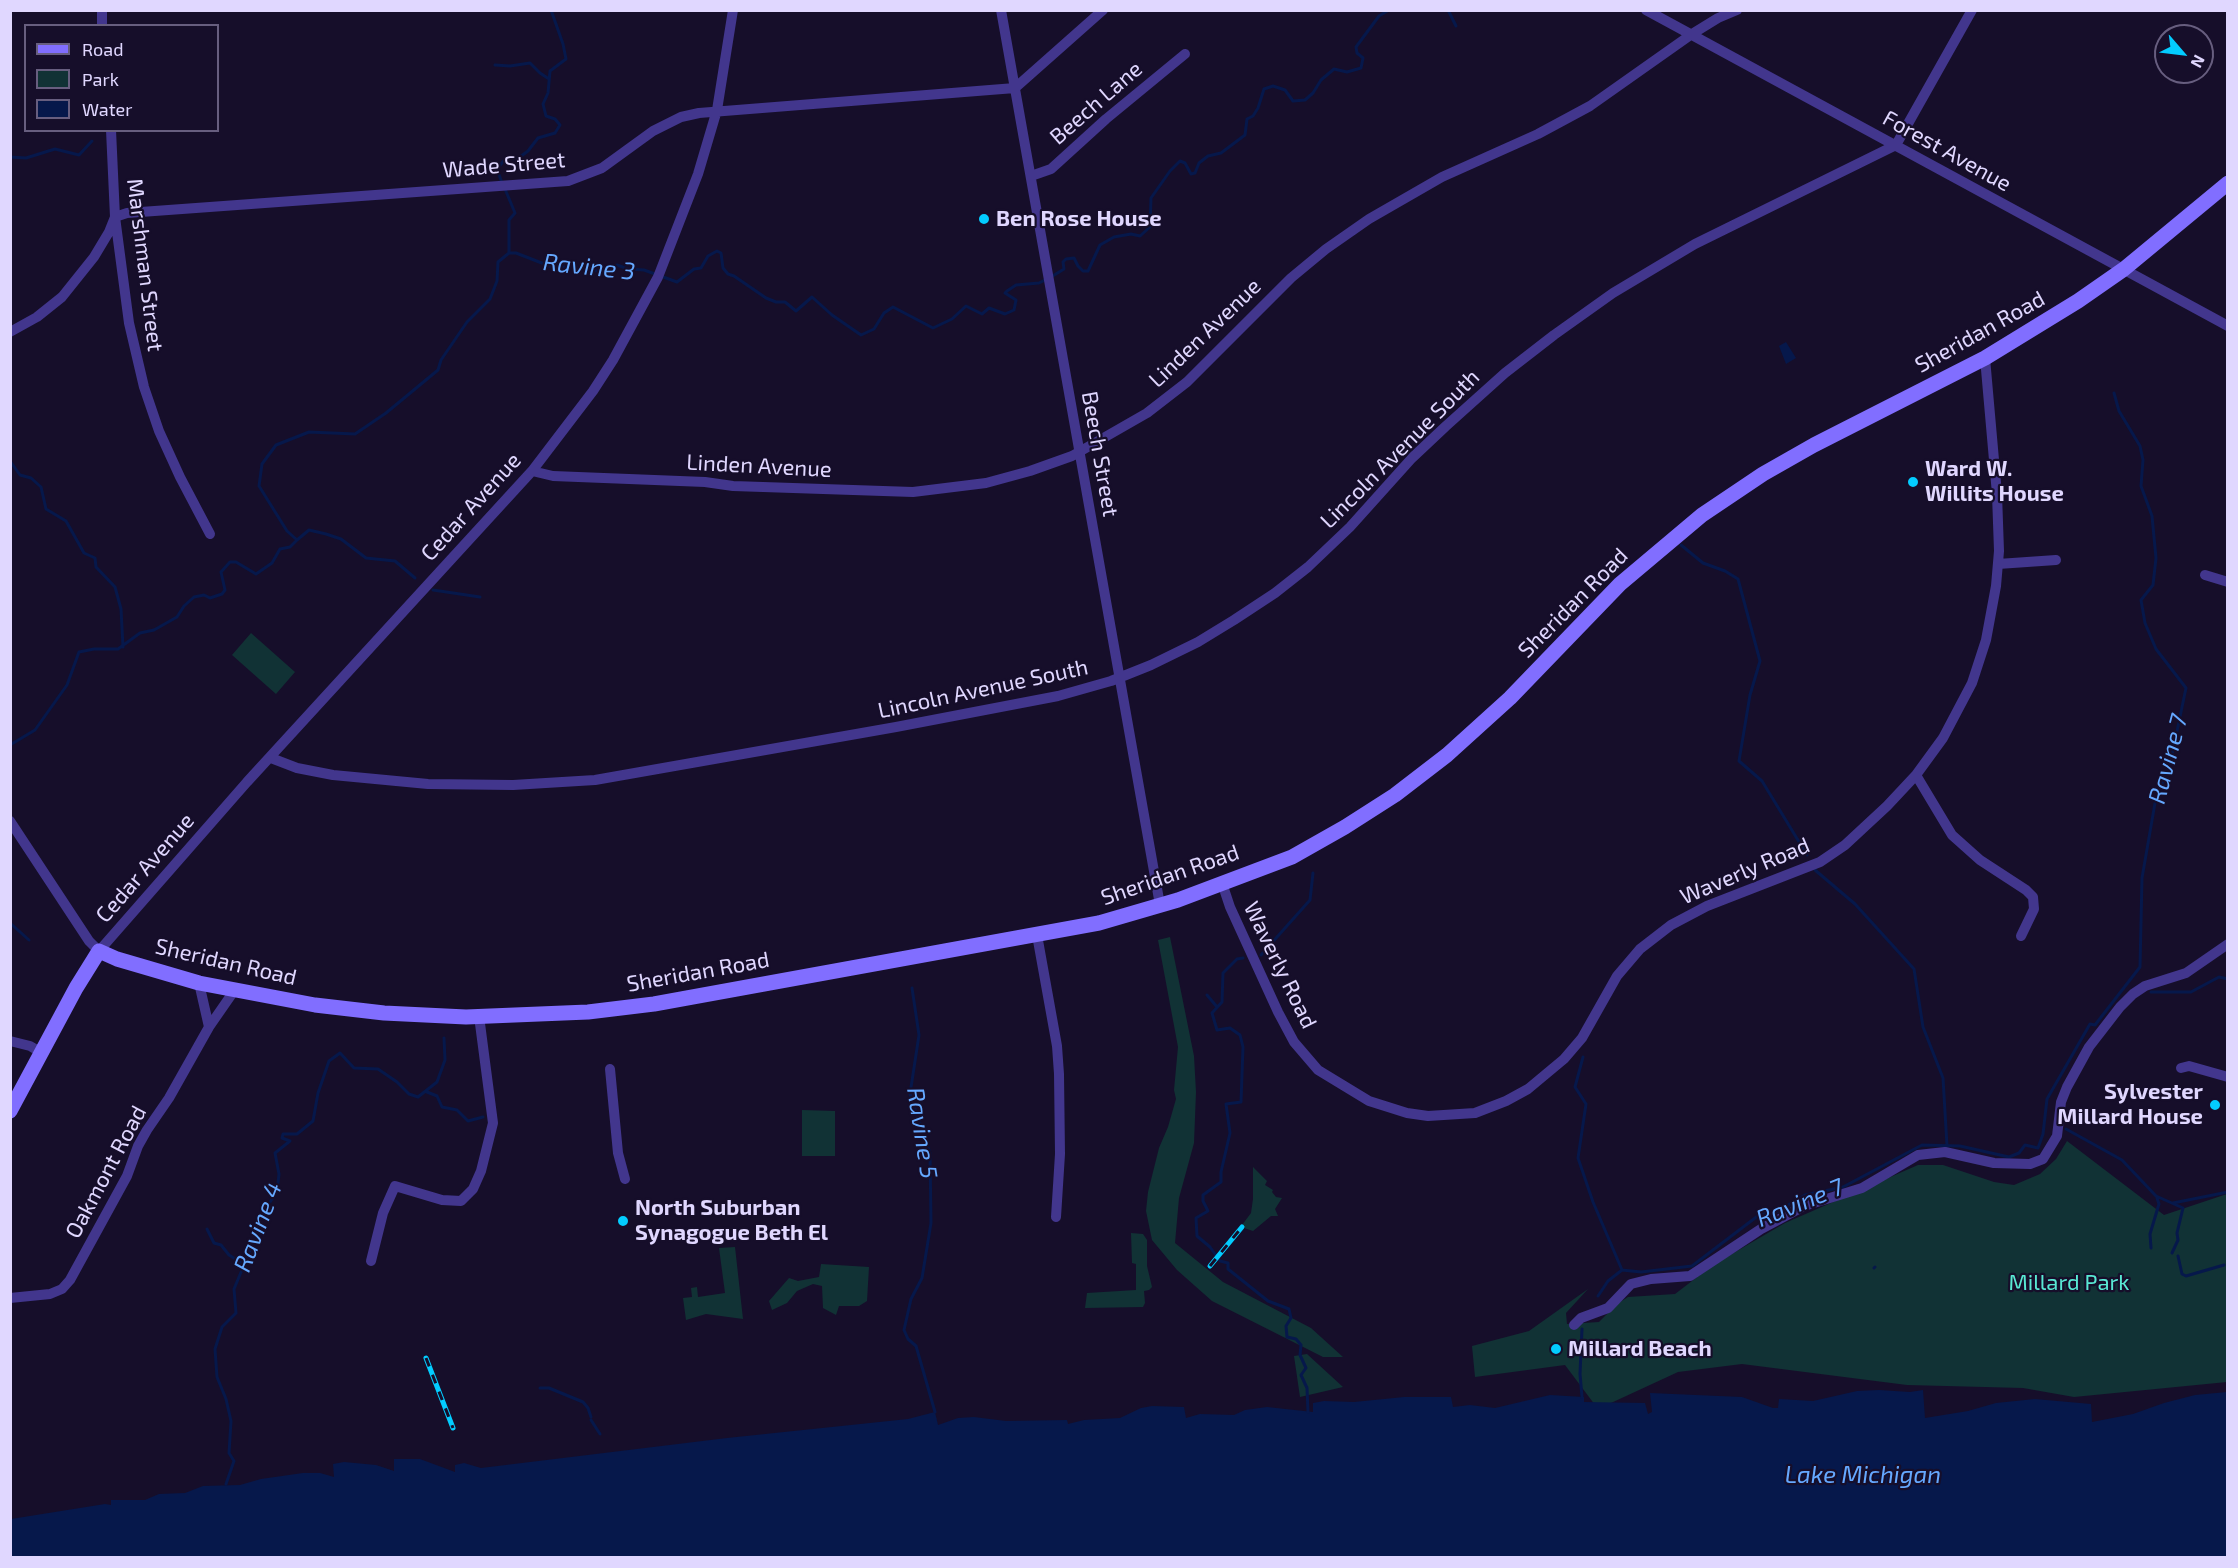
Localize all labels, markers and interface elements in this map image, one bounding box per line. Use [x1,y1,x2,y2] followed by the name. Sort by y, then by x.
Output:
[24,24,219,132] legend
[2154,24,2214,84] north arrow
[82,38,123,60] text: Road
[2187,52,2210,71] text: N
[1044,56,1148,150] street label: Beech Lane
[82,68,119,90] text: Park
[82,98,132,120] text: Water
[1878,105,2016,197] street label: Forest Avenue
[442,146,566,184] street label: Wade Street
[121,177,169,353] street label: Marshman Street
[996,206,1162,232] place label: Ben Rose House
[977,212,991,226] marker: Ben Rose House
[542,248,636,286] water label: Ravine 3
[1144,273,1266,393] street label: Linden Avenue
[1911,285,2049,379] street label: Sheridan Road
[1315,364,1485,534] street label: Lincoln Avenue South
[1076,389,1124,519] street label: Beech Street
[416,447,526,567] street label: Cedar Avenue
[686,449,832,483] street label: Linden Avenue
[1925,456,2064,508] place label: Ward W. Willits House
[1906,475,1920,489] marker: Ward W. Willits House
[1513,543,1633,663] street label: Sheridan Road
[876,654,1090,724] street label: Lincoln Avenue South
[2142,711,2194,807] water label: Ravine 7
[90,808,200,928] street label: Cedar Avenue
[1676,832,1814,910] street label: Waverly Road
[1098,839,1242,911] street label: Sheridan Road
[1238,897,1322,1033] street label: Waverly Road
[153,933,299,991] street label: Sheridan Road
[625,946,771,998] street label: Sheridan Road
[2057,1079,2203,1130] place label: Sylvester Millard House
[901,1085,943,1181] water label: Ravine 5
[2208,1098,2222,1112] marker: Sylvester Millard House
[60,1101,152,1243] street label: Oakmont Road
[1752,1173,1848,1233] water label: Ravine 7
[228,1178,288,1276] water label: Ravine 4
[635,1195,828,1246] place label: North Suburban Synagogue Beth El
[616,1214,630,1228] marker: North Suburban Synagogue Beth El
[2009,1270,2129,1296] park label: Millard Park
[1568,1336,1712,1362] place label: Millard Beach
[1549,1342,1563,1356] marker: Millard Beach
[1785,1461,1941,1489] water label: Lake Michigan

